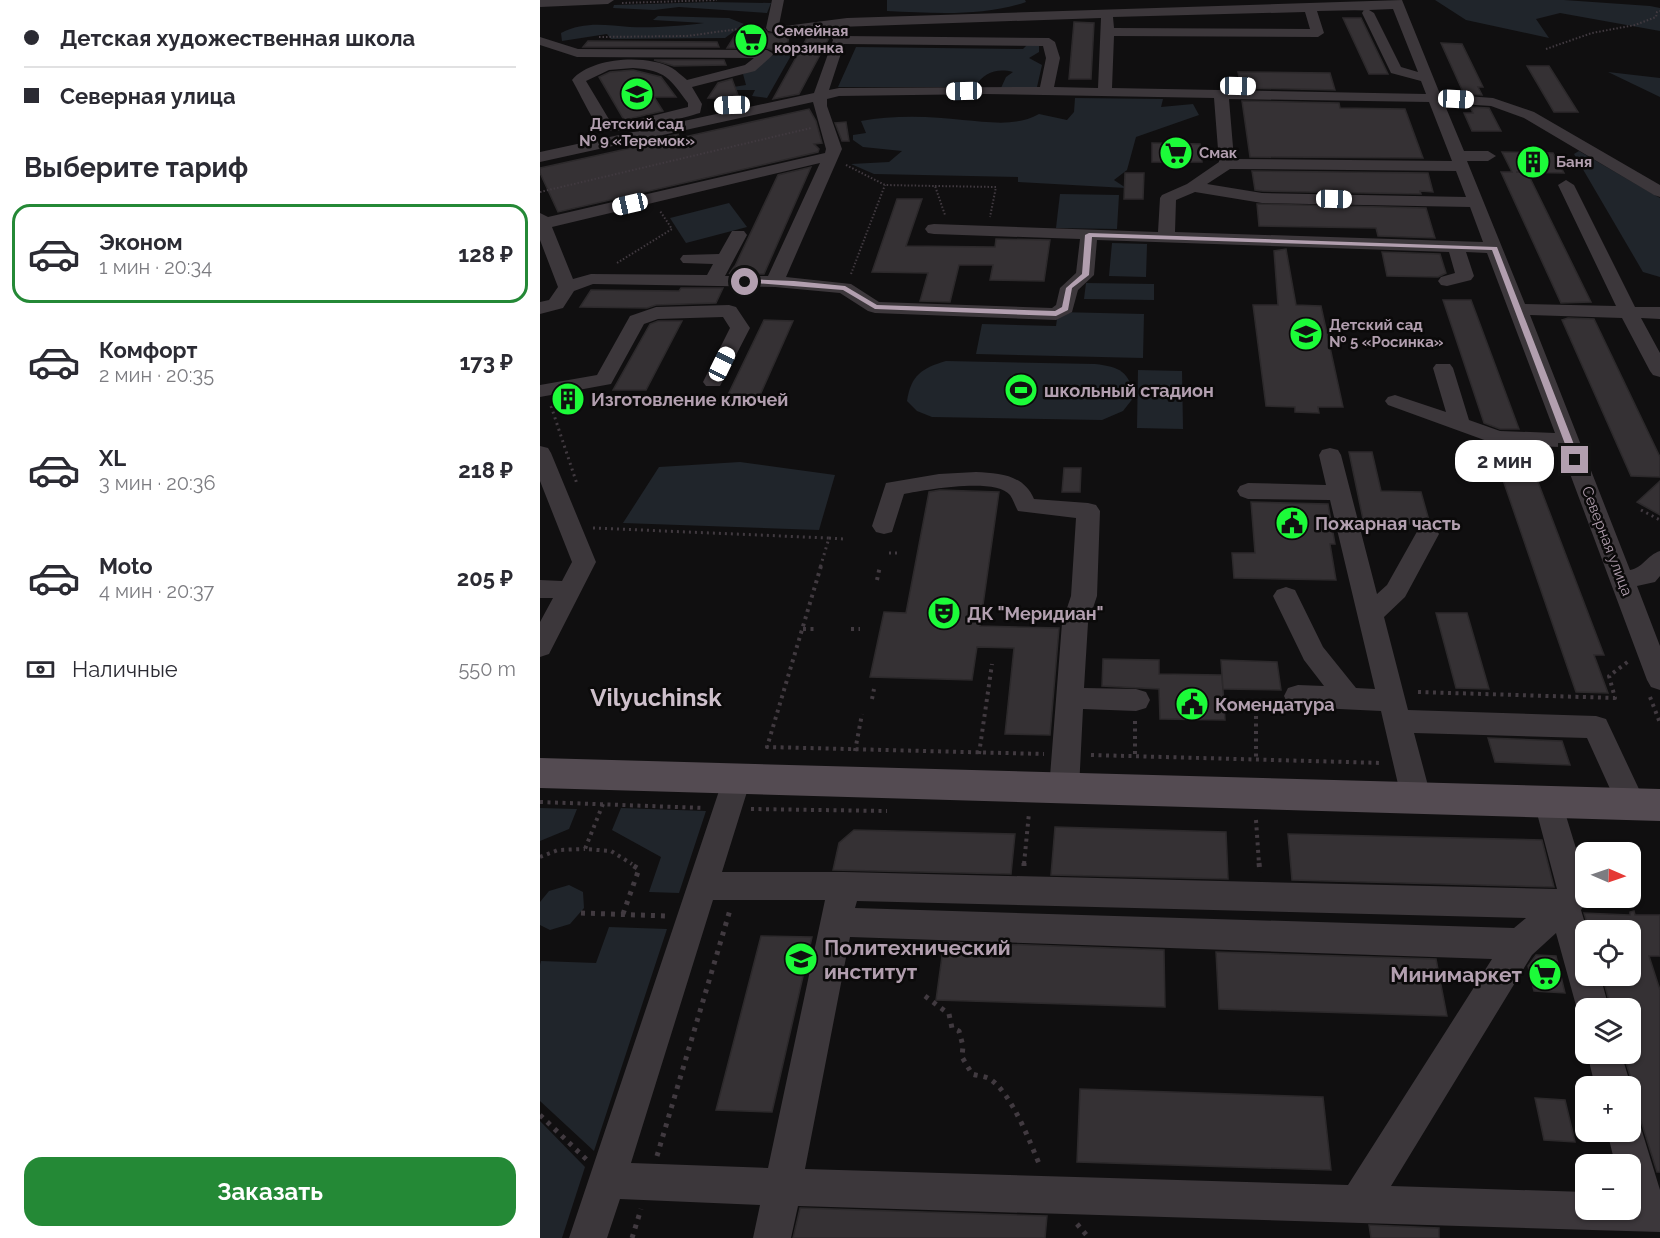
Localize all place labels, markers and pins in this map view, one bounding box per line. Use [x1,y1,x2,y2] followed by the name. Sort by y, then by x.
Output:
[733,22,769,58] supermarket icon: Семейная корзинка
[774,22,848,57] place label: Семейная корзинка
[619,76,655,112] school or university icon: Детский сад № 9 «Теремок»
[579,115,695,150] place label: Детский сад № 9 «Теремок»
[1158,135,1194,171] supermarket icon: Смак
[1199,144,1238,162] place label: Смак
[1515,144,1551,180] building icon: Баня
[1556,153,1592,171] place label: Баня
[1288,316,1324,352] school or university icon: Детский сад № 5 «Росинка»
[1329,316,1444,351] place label: Детский сад № 5 «Росинка»
[1003,372,1039,408] sports icon: школьный стадион
[1044,380,1214,401] place label: школьный стадион
[550,381,586,417] building icon: Изготовление ключей
[591,389,788,410] place label: Изготовление ключей
[1274,505,1310,541] public building icon: Пожарная часть
[1315,513,1461,534] place label: Пожарная часть
[926,595,962,631] theatre icon: ДК "Меридиан"
[967,603,1104,624] place label: ДК "Меридиан"
[1174,686,1210,722] public building icon: Комендатура
[1215,694,1335,715] place label: Комендатура
[824,935,1011,984] place label: Политехнический институт
[783,941,819,977] school or university icon: Политехнический институт
[1527,956,1563,992] supermarket icon: Минимаркет
[1390,962,1523,987] place label: Минимаркет

